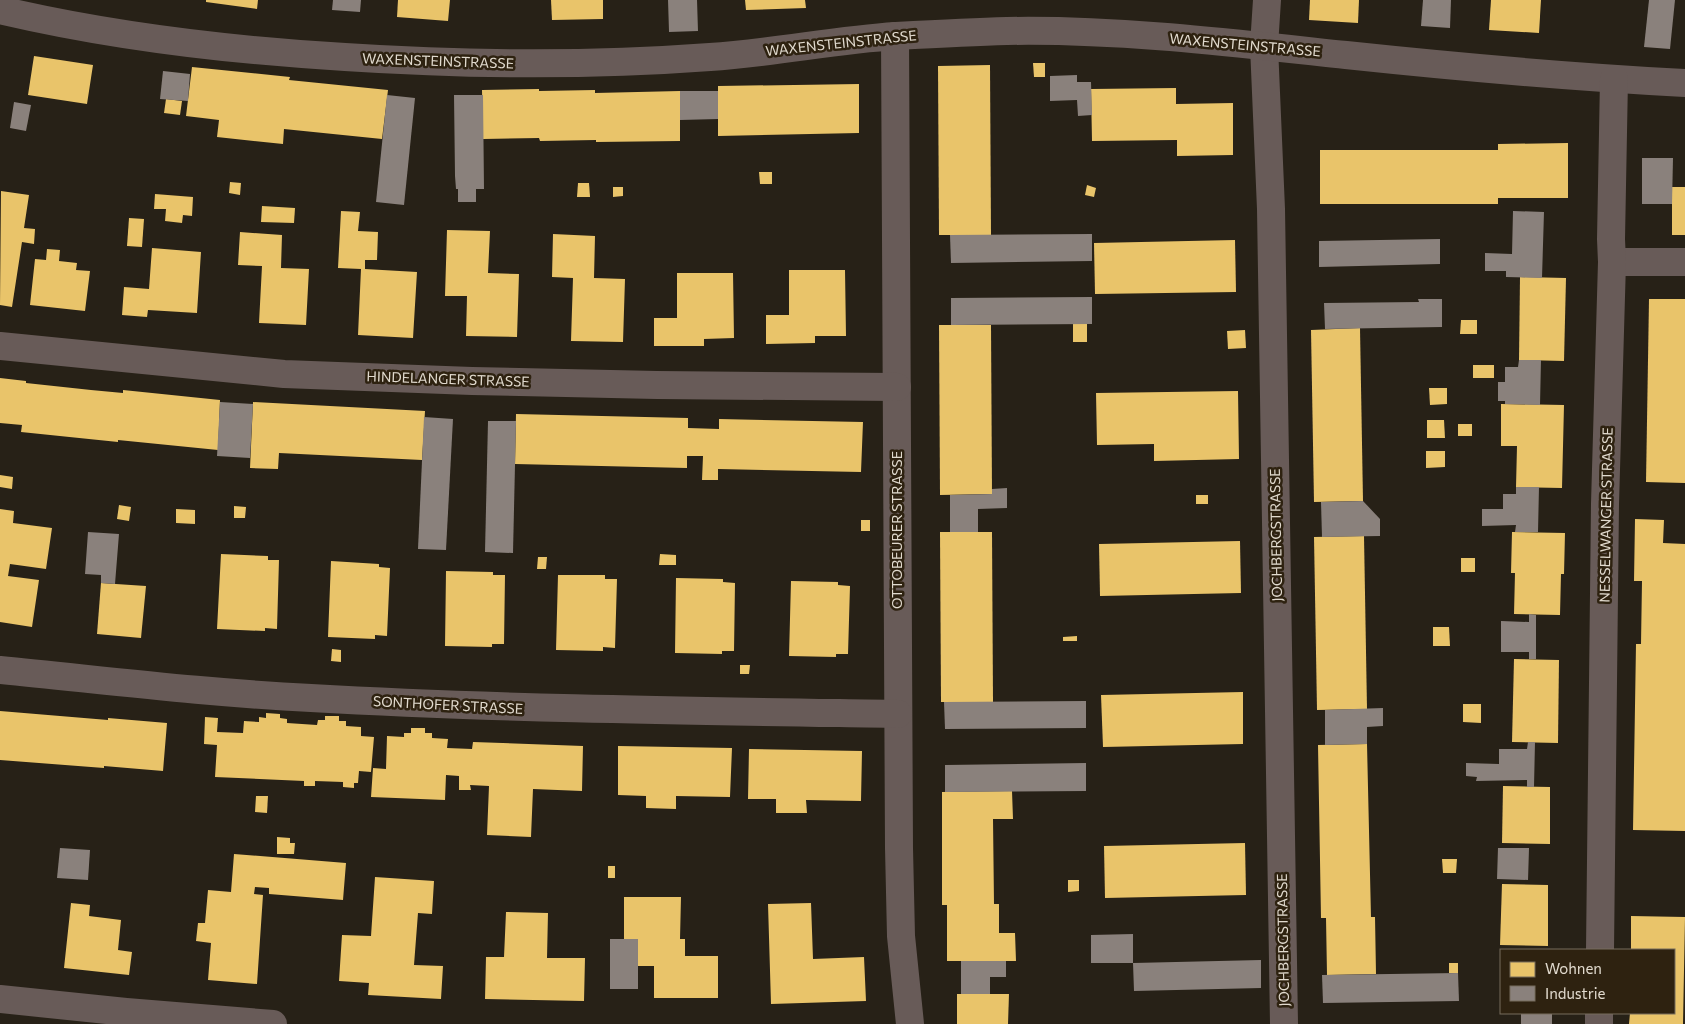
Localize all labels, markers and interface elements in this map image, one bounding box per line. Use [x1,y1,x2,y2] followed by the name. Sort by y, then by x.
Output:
[765,26,917,59] street label: WAXENSTEINSTRASSE
[1169,29,1321,60] street label: WAXENSTEINSTRASSE
[362,49,514,72] street label: WAXENSTEINSTRASSE
[366,367,530,390] street label: HINDELANGER STRASSE
[1595,427,1616,603] street label: NESSELWANGER STRASSE
[888,451,905,609] street label: OTTOBEURER STRASSE
[1266,468,1285,602] street label: JOCHBERGSTRASSE
[373,692,524,717] street label: SONTHOFER STRASSE
[1273,873,1292,1007] street label: JOCHBERGSTRASSE
[1500,949,1675,1014] legend
[1545,959,1602,977] text: Wohnen
[1545,984,1606,1002] text: Industrie

